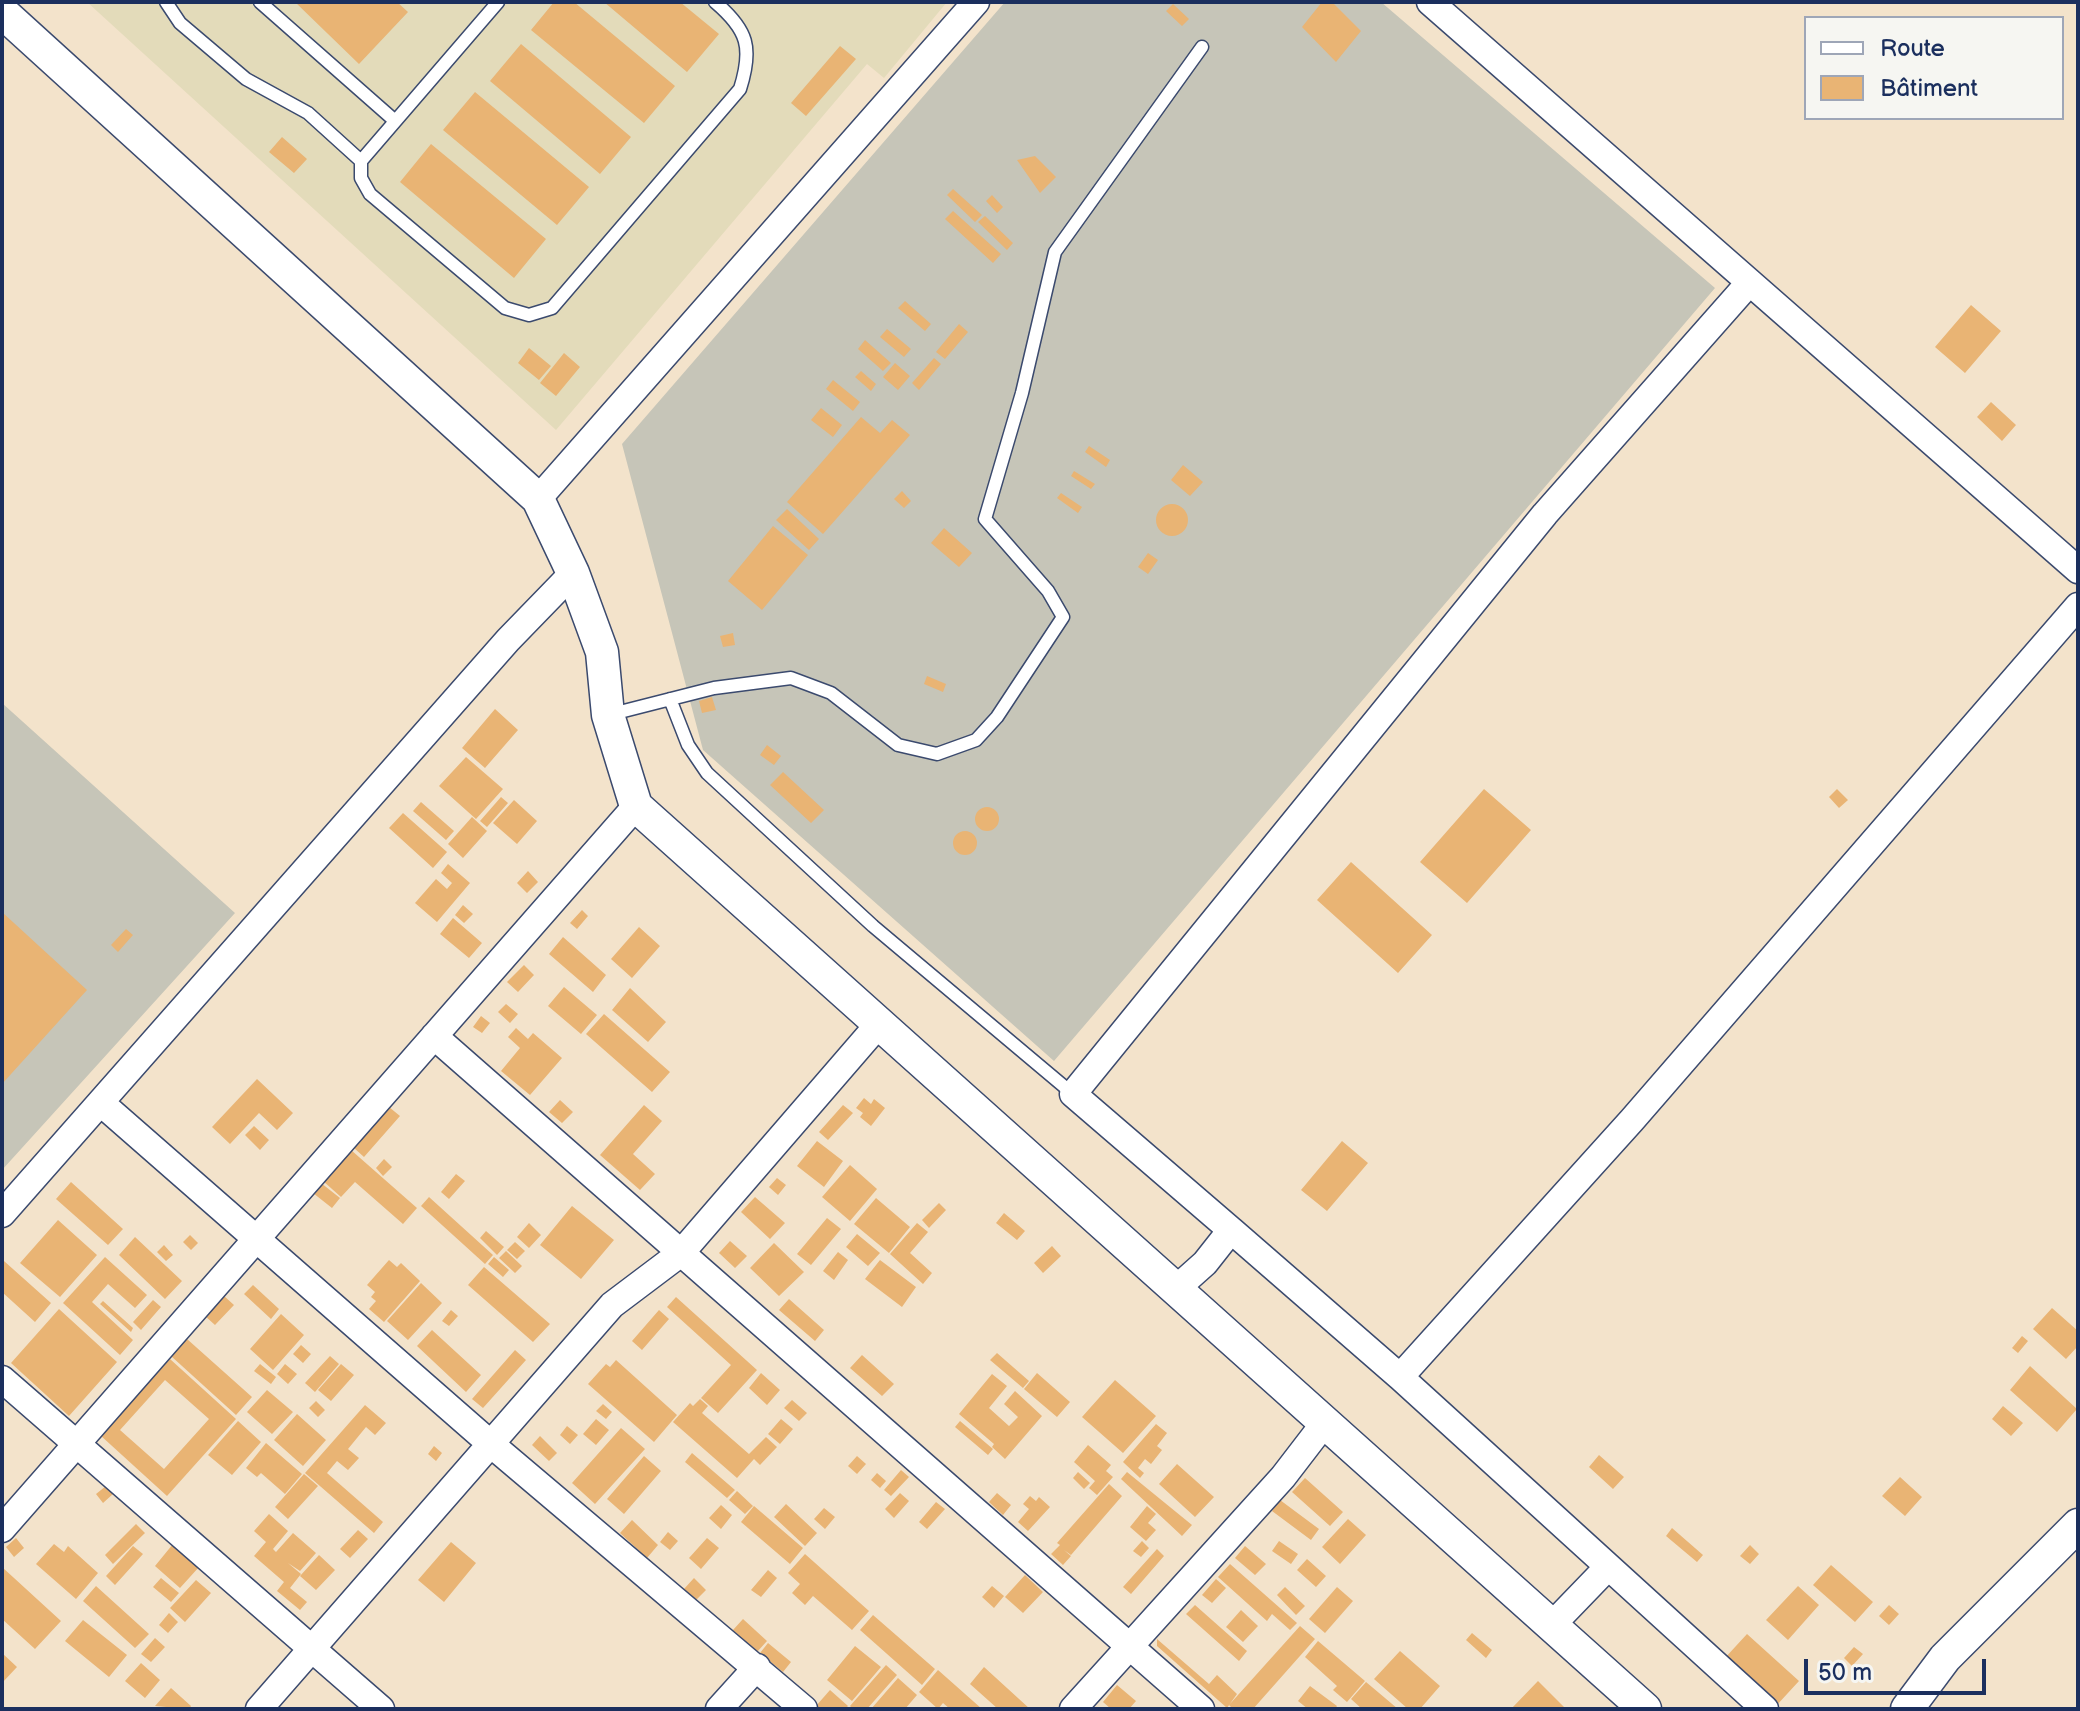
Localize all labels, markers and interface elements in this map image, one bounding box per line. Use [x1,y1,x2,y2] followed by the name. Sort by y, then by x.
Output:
[1804,16,2064,120] legend
[1880,34,1945,63] text: Route
[1880,74,1978,103] text: Bâtiment
[1808,1643,1990,1693] scale bar
[1818,1658,1872,1687] text: 50 m

